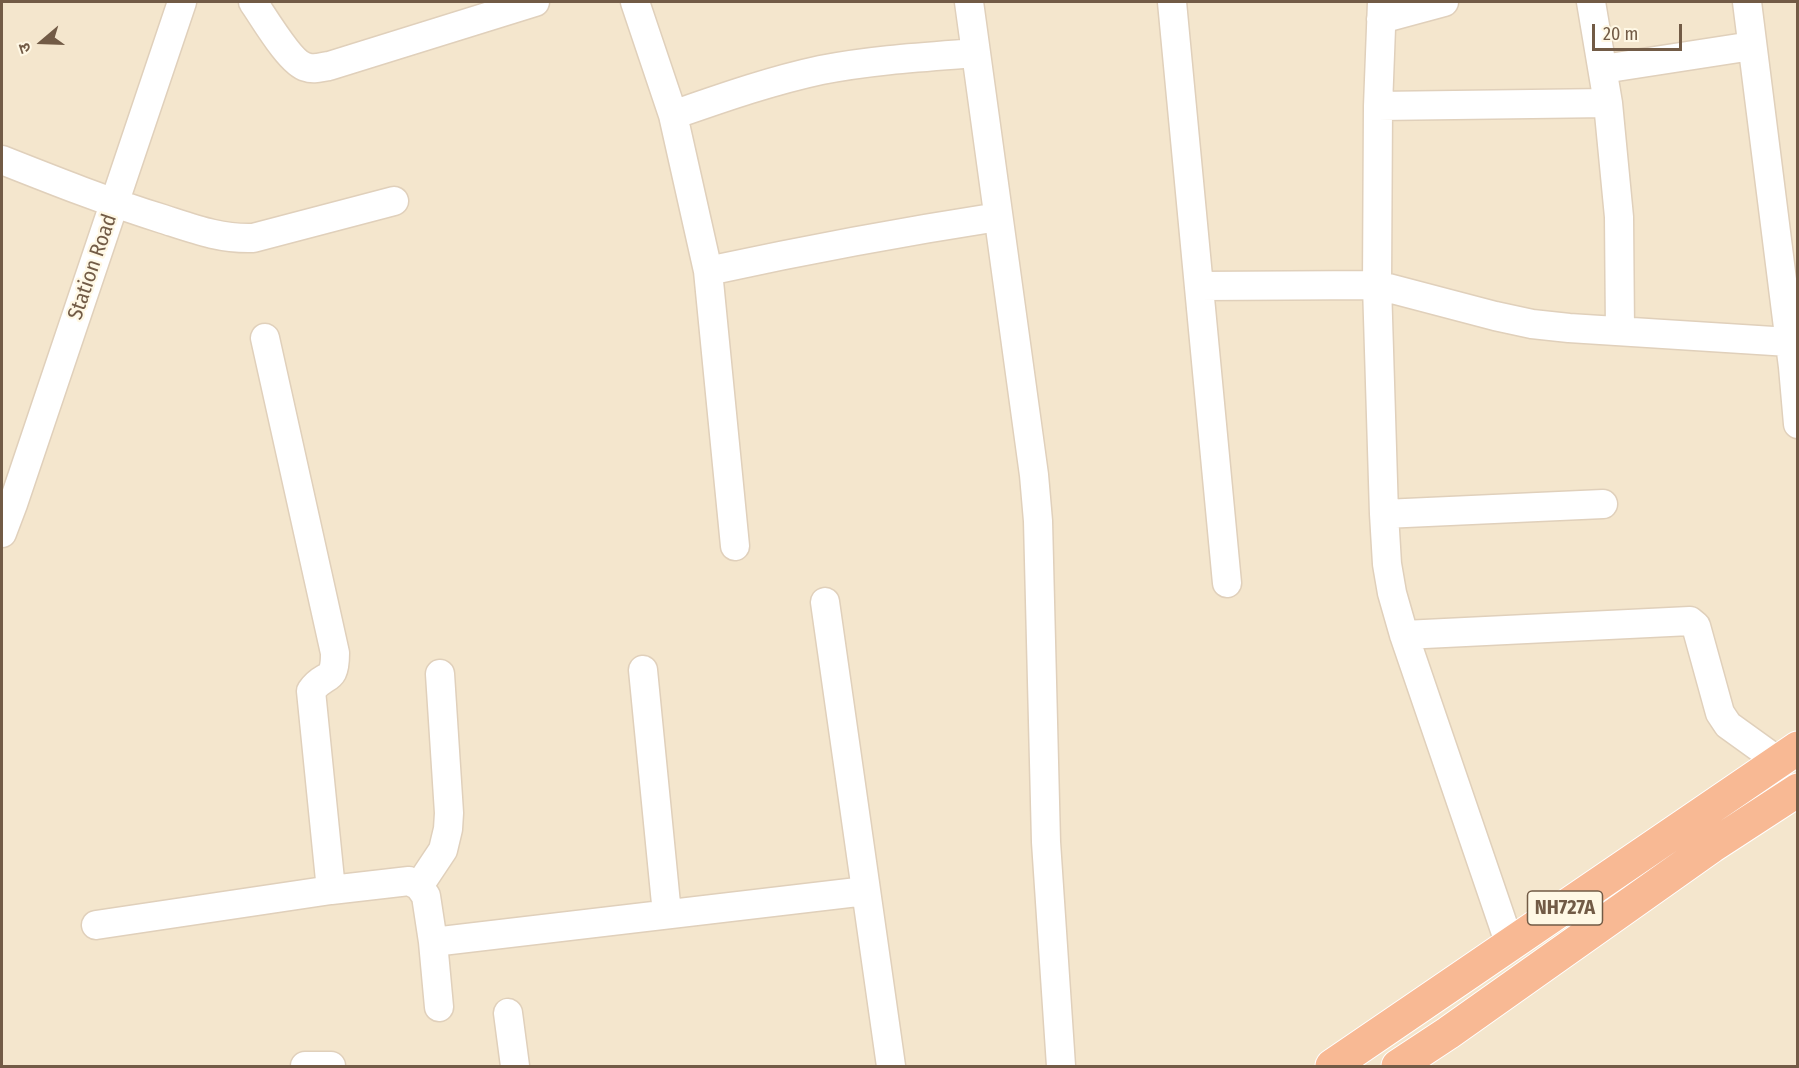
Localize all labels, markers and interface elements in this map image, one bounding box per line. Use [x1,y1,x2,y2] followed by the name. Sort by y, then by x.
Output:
[12,12,72,72] north arrow
[1595,12,1685,50] scale bar
[1603,23,1638,45] text: 20 m
[14,40,35,56] text: उ
[63,211,123,323] street label: Station Road
[1528,891,1602,925] road number: NH727A

